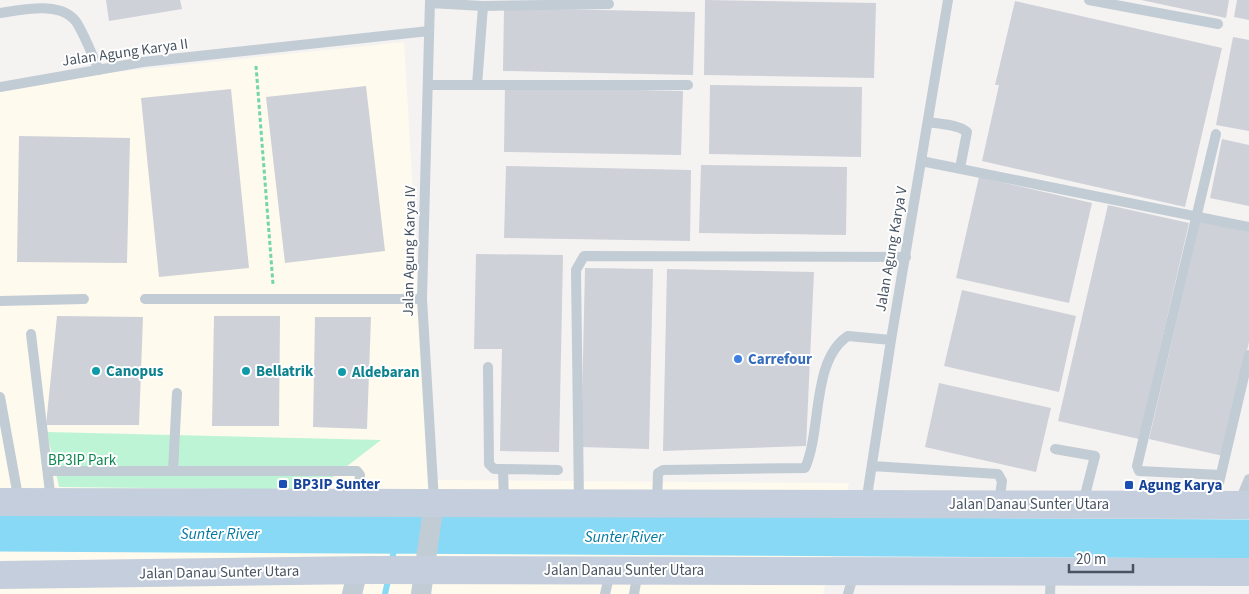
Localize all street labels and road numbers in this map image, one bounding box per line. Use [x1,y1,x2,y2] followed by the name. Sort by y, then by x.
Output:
[61,33,189,72] street label: Jalan Agung Karya II
[398,185,421,317] street label: Jalan Agung Karya IV
[870,185,913,313] street label: Jalan Agung Karya V
[949,494,1109,515] street label: Jalan Danau Sunter Utara
[544,560,704,581] street label: Jalan Danau Sunter Utara
[139,561,299,584] street label: Jalan Danau Sunter Utara

